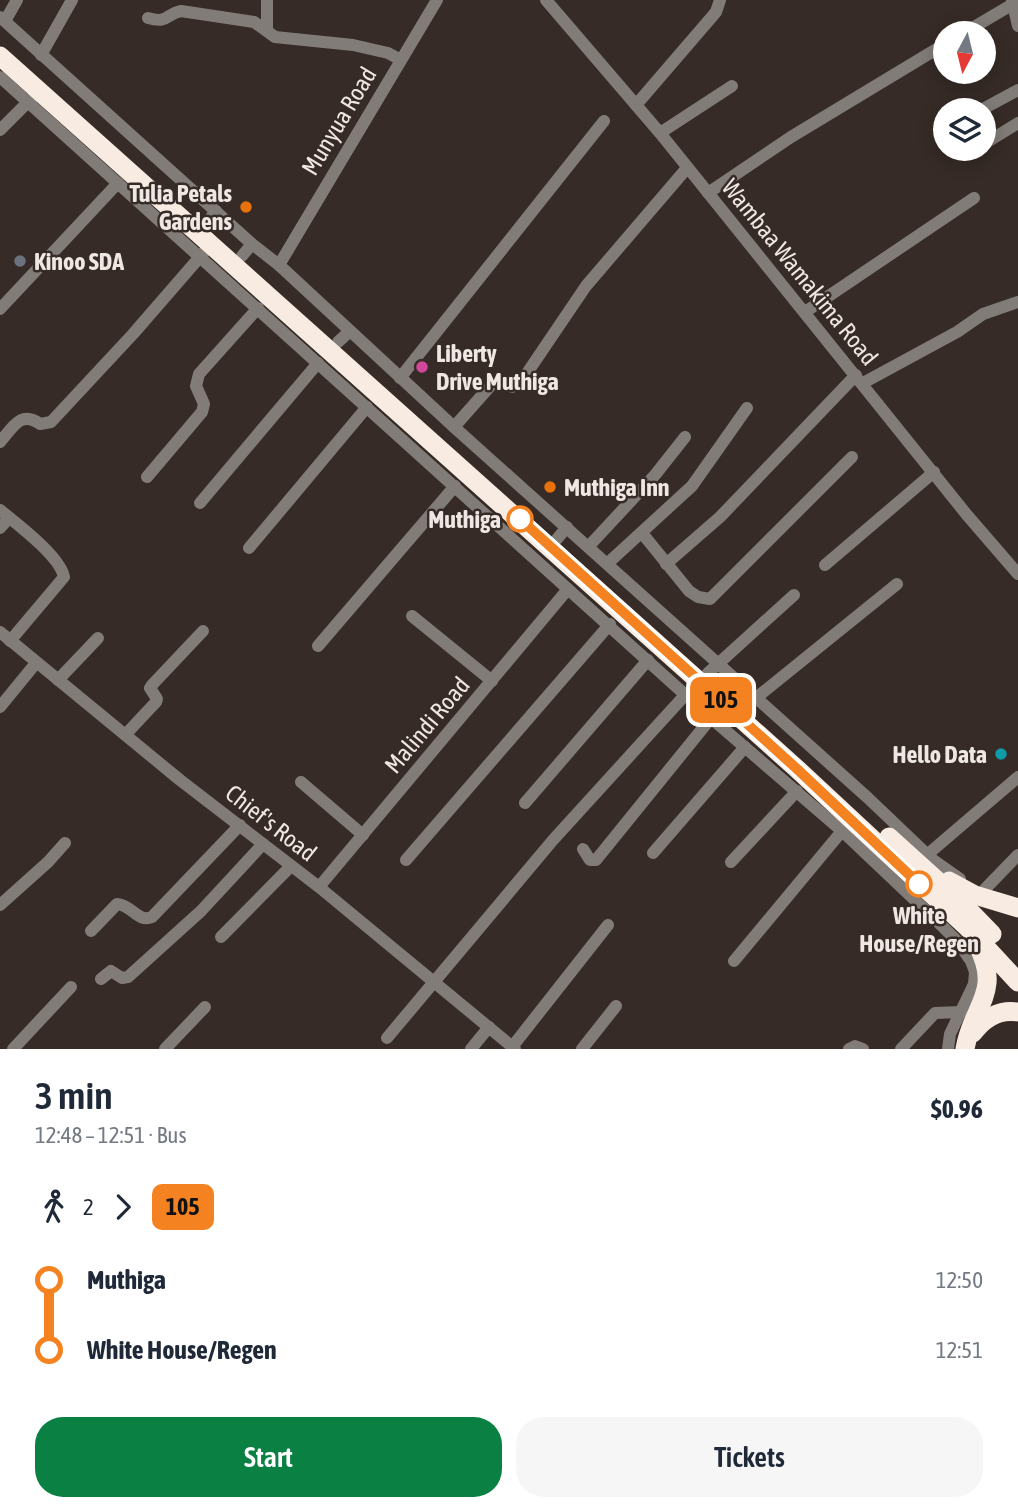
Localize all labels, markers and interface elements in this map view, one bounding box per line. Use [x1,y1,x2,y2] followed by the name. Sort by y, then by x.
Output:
[933,21,996,84] north arrow
[933,21,996,161] map controls
[296,62,382,180] street label: Munyua Road
[933,98,996,161] button: layers
[717,174,883,370] street label: Wambaa Wamakima Road
[129,180,233,235] place label: Tulia Petals Gardens
[238,199,254,215] marker: Tulia Petals Gardens
[34,248,124,275] place label: Kinoo SDA
[12,253,28,269] marker: Kinoo SDA
[436,340,559,395] place label: Liberty Drive Muthiga
[414,359,430,375] marker: Liberty Drive Muthiga
[564,474,669,501] place label: Muthiga Inn
[542,479,558,495] marker: Muthiga Inn
[428,506,501,533] place label: Muthiga
[507,506,533,532] marker: Muthiga
[379,672,475,778] street label: Malindi Road
[681,677,761,723] line badge: 105
[704,686,738,713] text: 105
[892,741,987,768] place label: Hello Data
[993,746,1009,762] marker: Hello Data
[220,779,322,867] street label: Chief's Road
[906,871,932,897] marker: White House/Regen
[859,902,979,957] place label: White House/Regen
[35,1074,113,1117] text: 3 min
[931,1094,983,1124] text: $0.96
[35,1122,187,1148] text: 12:48 – 12:51 · Bus
[35,1188,73,1226] icon: walk
[104,1188,142,1226] icon: forward
[166,1193,200,1220] text: 105
[83,1194,94,1220] text: 2
[87,1265,166,1295] text: Muthiga
[936,1267,983,1293] text: 12:50
[87,1335,277,1365] text: White House/Regen
[936,1337,983,1363] text: 12:51
[35,1417,502,1497] button: Start
[516,1417,983,1497] button: Tickets

